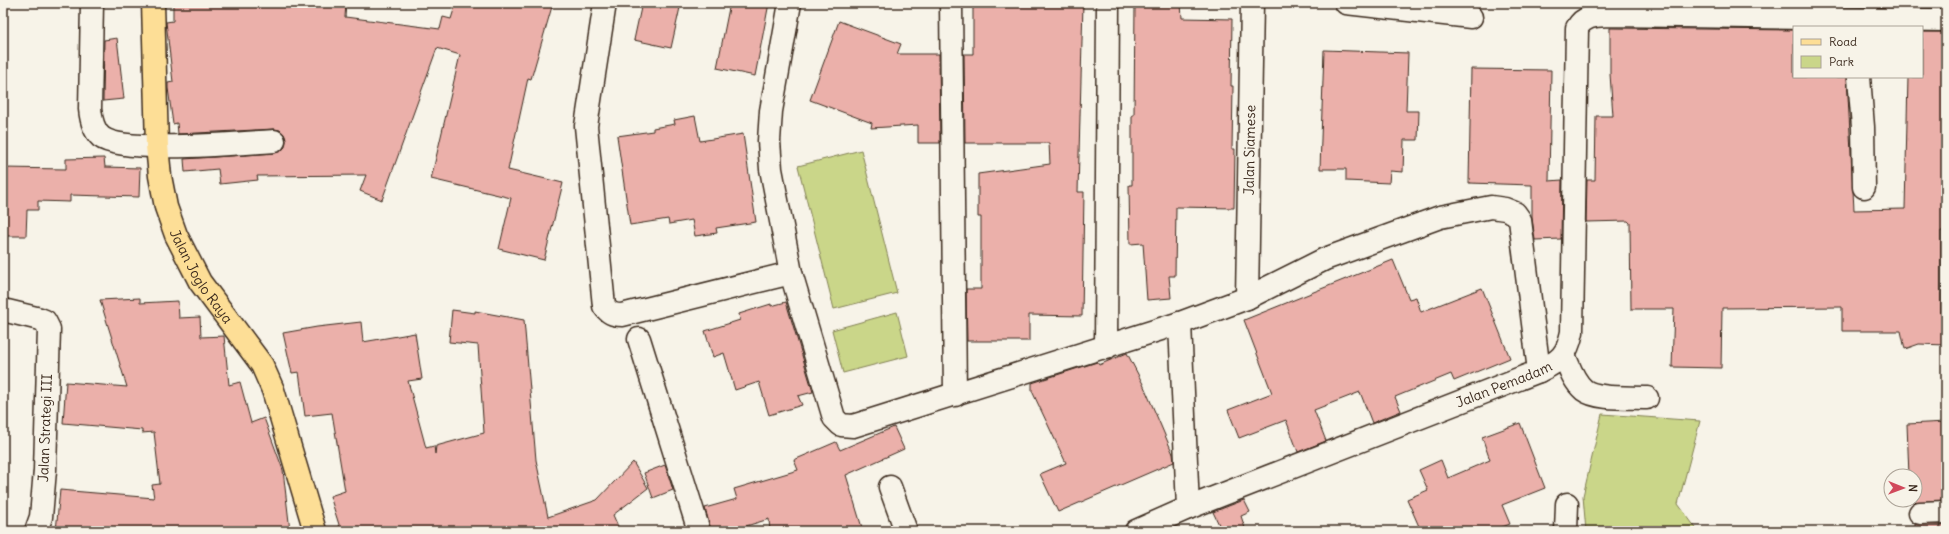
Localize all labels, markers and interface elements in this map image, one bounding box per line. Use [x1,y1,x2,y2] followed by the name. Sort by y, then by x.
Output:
[1793,26,1923,78] legend
[1829,34,1857,49] text: Road
[1829,54,1854,69] text: Park
[1240,105,1259,195] street label: Jalan Siamese
[166,227,237,327] street label: Jalan Joglo Raya
[1453,357,1555,412] street label: Jalan Pemadam
[34,374,56,482] street label: Jalan Strategi III
[1883,468,1923,508] north arrow
[1906,484,1920,492] text: N

